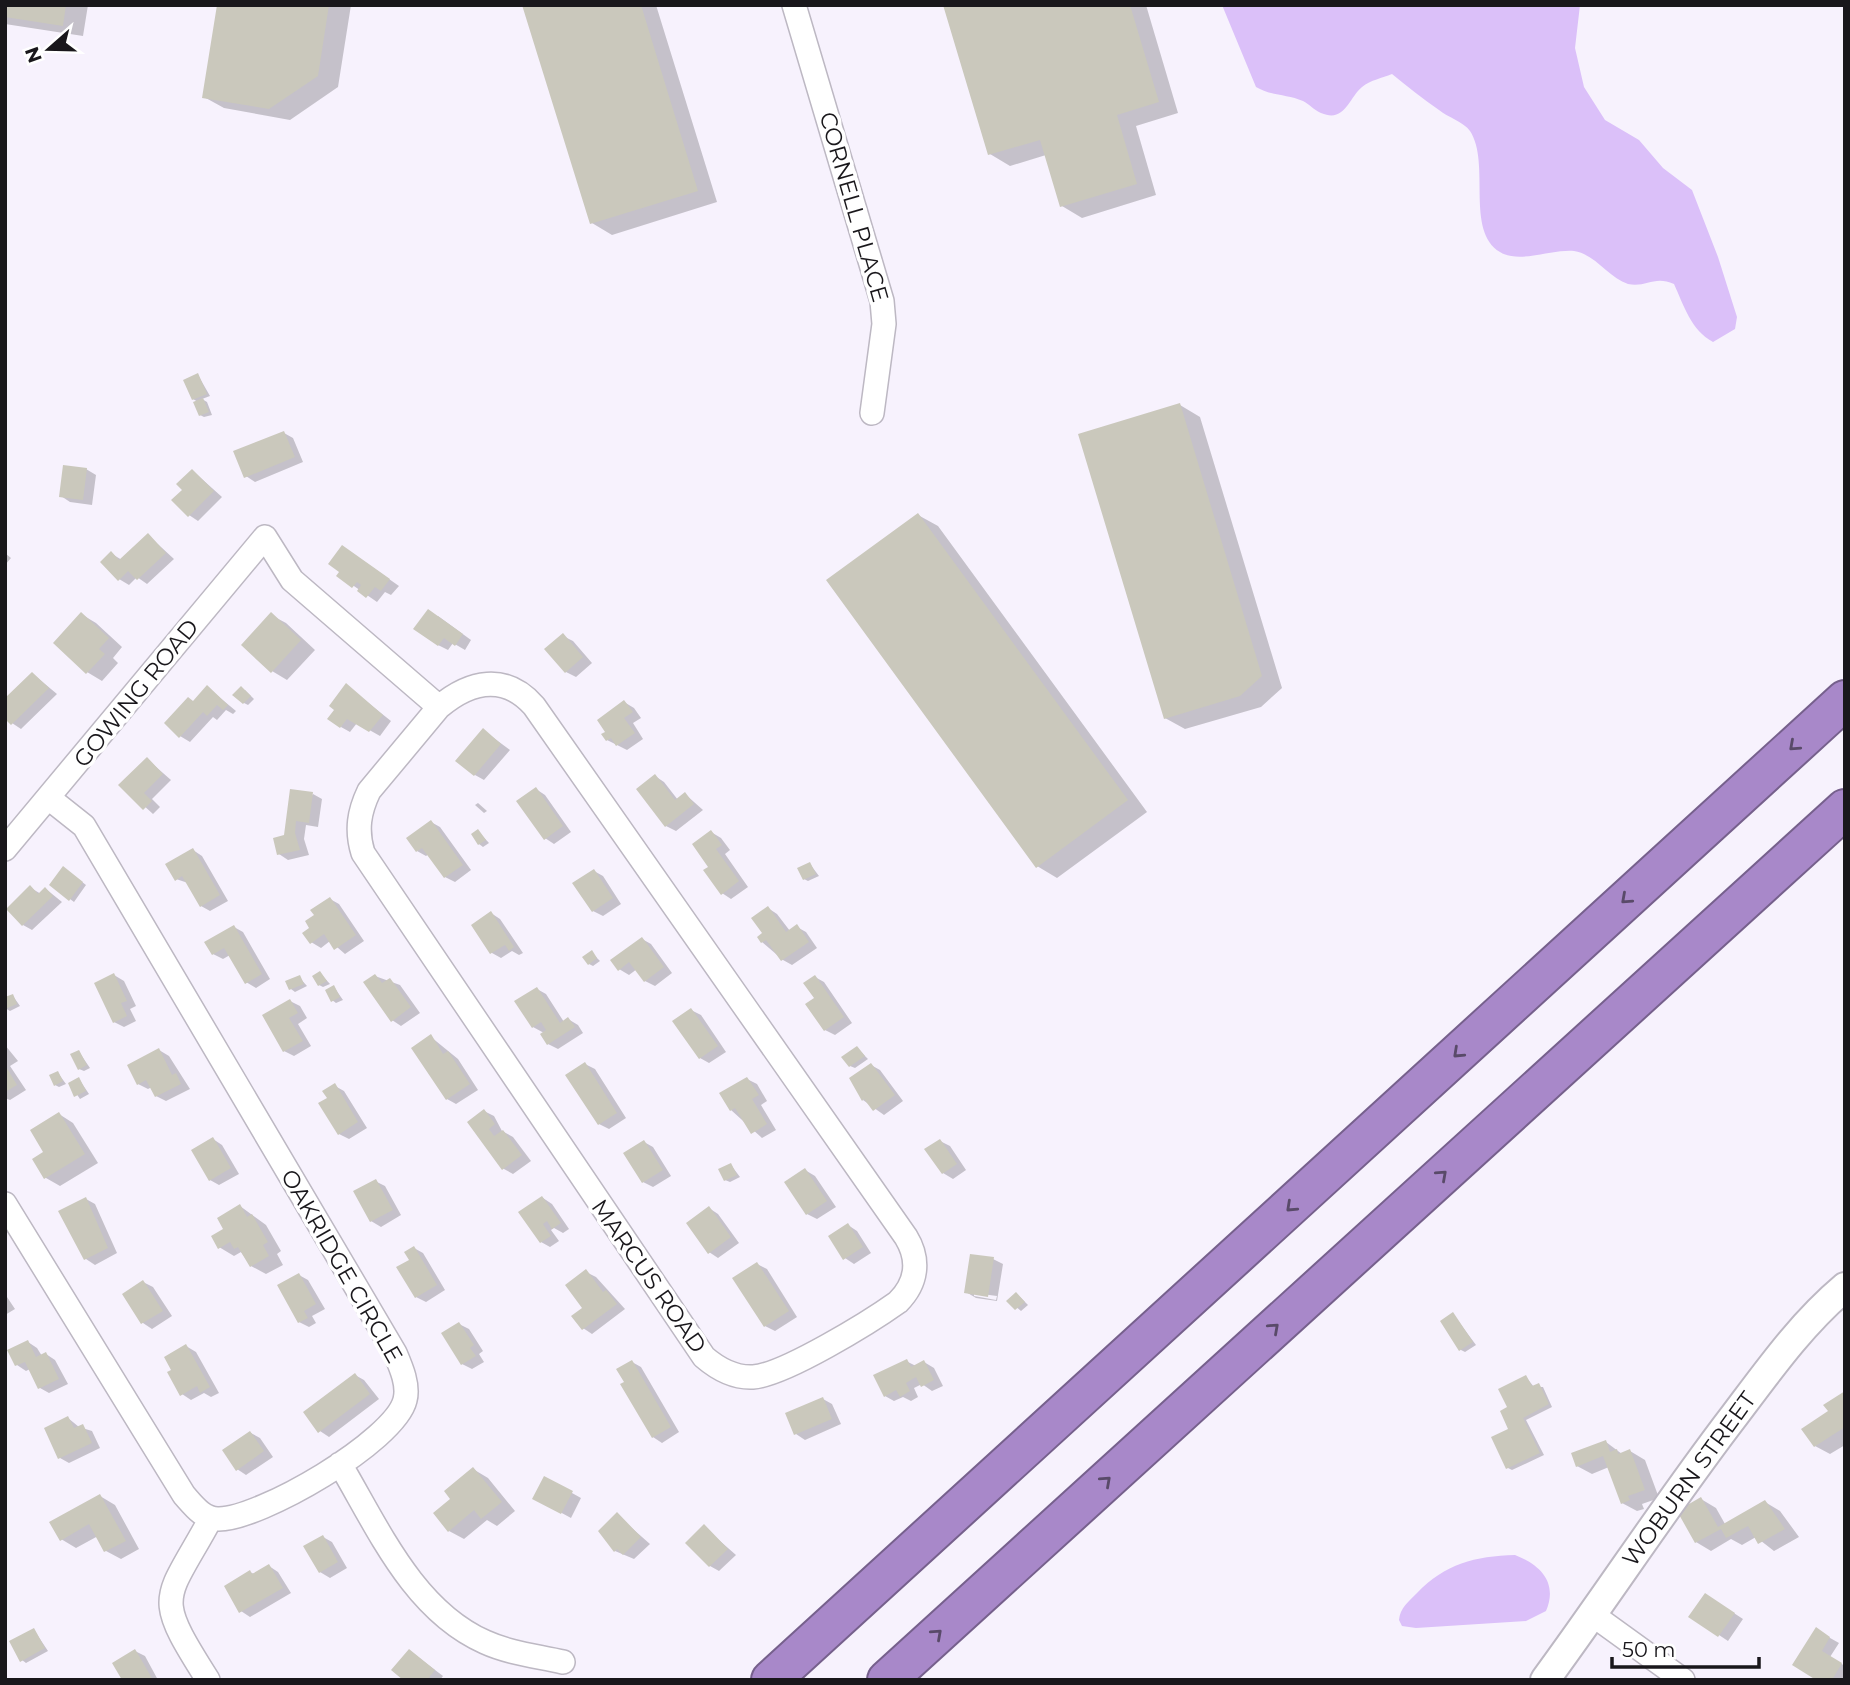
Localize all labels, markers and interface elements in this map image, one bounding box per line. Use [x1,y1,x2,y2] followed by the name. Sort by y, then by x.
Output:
[14,14,84,84] north arrow
[20,43,47,66] text: N
[813,109,895,305] street label: CORNELL PLACE
[68,613,204,773] street label: GOWING ROAD
[1789,738,1802,750] one-way arrow
[1621,891,1634,903] one-way arrow
[1453,1044,1466,1057] one-way arrow
[275,1164,409,1368] street label: OAKRIDGE CIRCLE
[1434,1171,1447,1183] one-way arrow
[586,1194,712,1358] street label: MARCUS ROAD
[1286,1199,1299,1211] one-way arrow
[1266,1324,1279,1336] one-way arrow
[1616,1386,1762,1572] street label: WOBURN STREET
[1098,1477,1111,1490] one-way arrow
[1612,1626,1759,1670] scale bar
[929,1630,942,1642] one-way arrow
[1622,1637,1676,1662] text: 50 m

